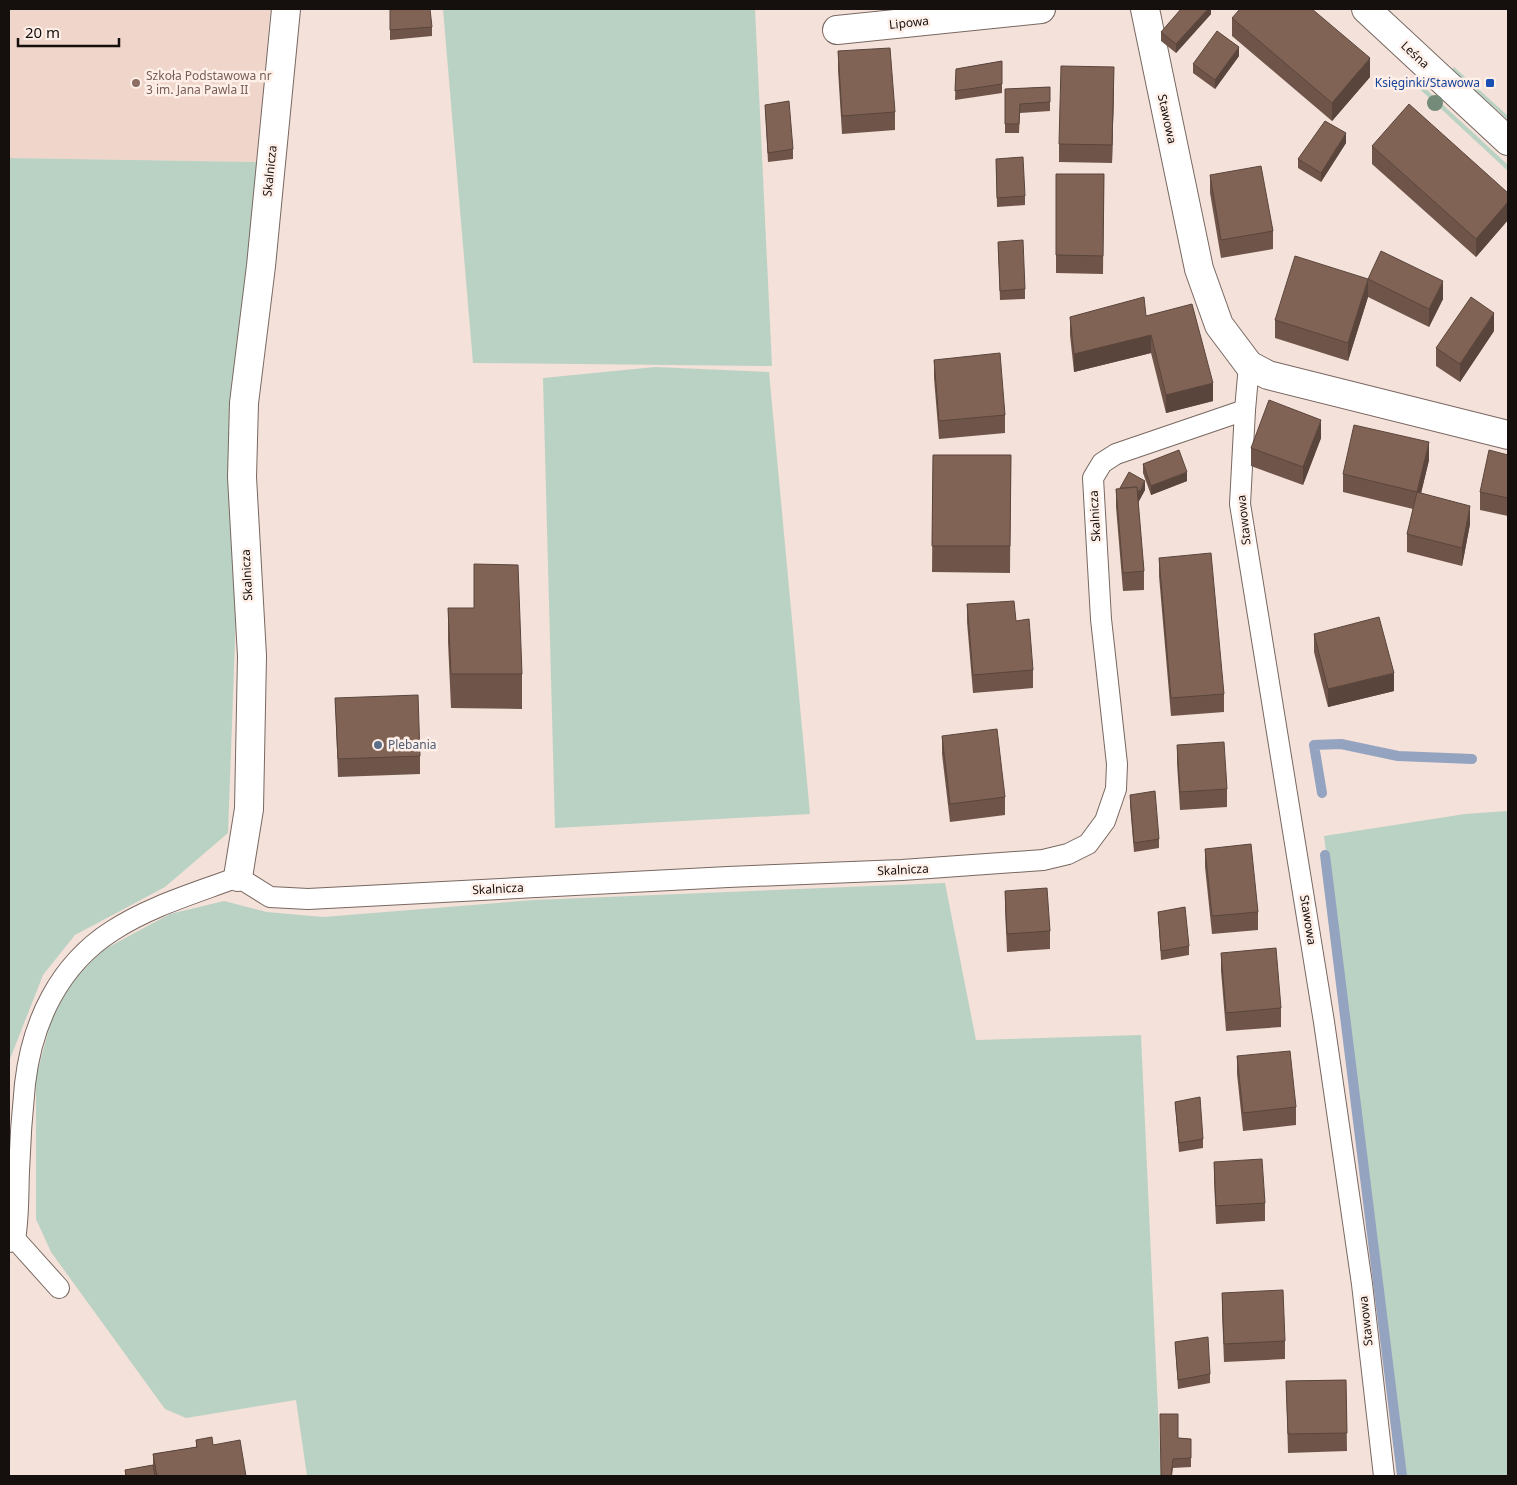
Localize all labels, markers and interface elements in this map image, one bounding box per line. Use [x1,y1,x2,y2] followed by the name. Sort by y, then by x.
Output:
[888,12,930,33] street label: Lipowa
[18,15,119,47] scale bar
[25,22,60,42] text: 20 m
[1397,37,1433,72] street label: Leśna
[146,67,272,98] place label: Szkoła Podstawowa nr 3 im. Jana Pawla II
[1375,74,1480,91] place label: Księginki/Stawowa
[130,77,142,89] marker: Szkoła Podstawowa nr 3 im. Jana Pawla II
[1484,77,1496,89] marker: Księginki/Stawowa
[1154,93,1181,145] street label: Stawowa
[258,144,281,197] street label: Skalnicza
[1085,490,1104,542] street label: Skalnicza
[1232,494,1255,546] street label: Stawowa
[237,549,256,601] street label: Skalnicza
[388,736,436,753] place label: Plebania
[372,739,384,751] marker: Plebania
[877,860,929,879] street label: Skalnicza
[472,879,524,898] street label: Skalnicza
[1296,894,1321,946] street label: Stawowa
[1354,1295,1377,1347] street label: Stawowa

